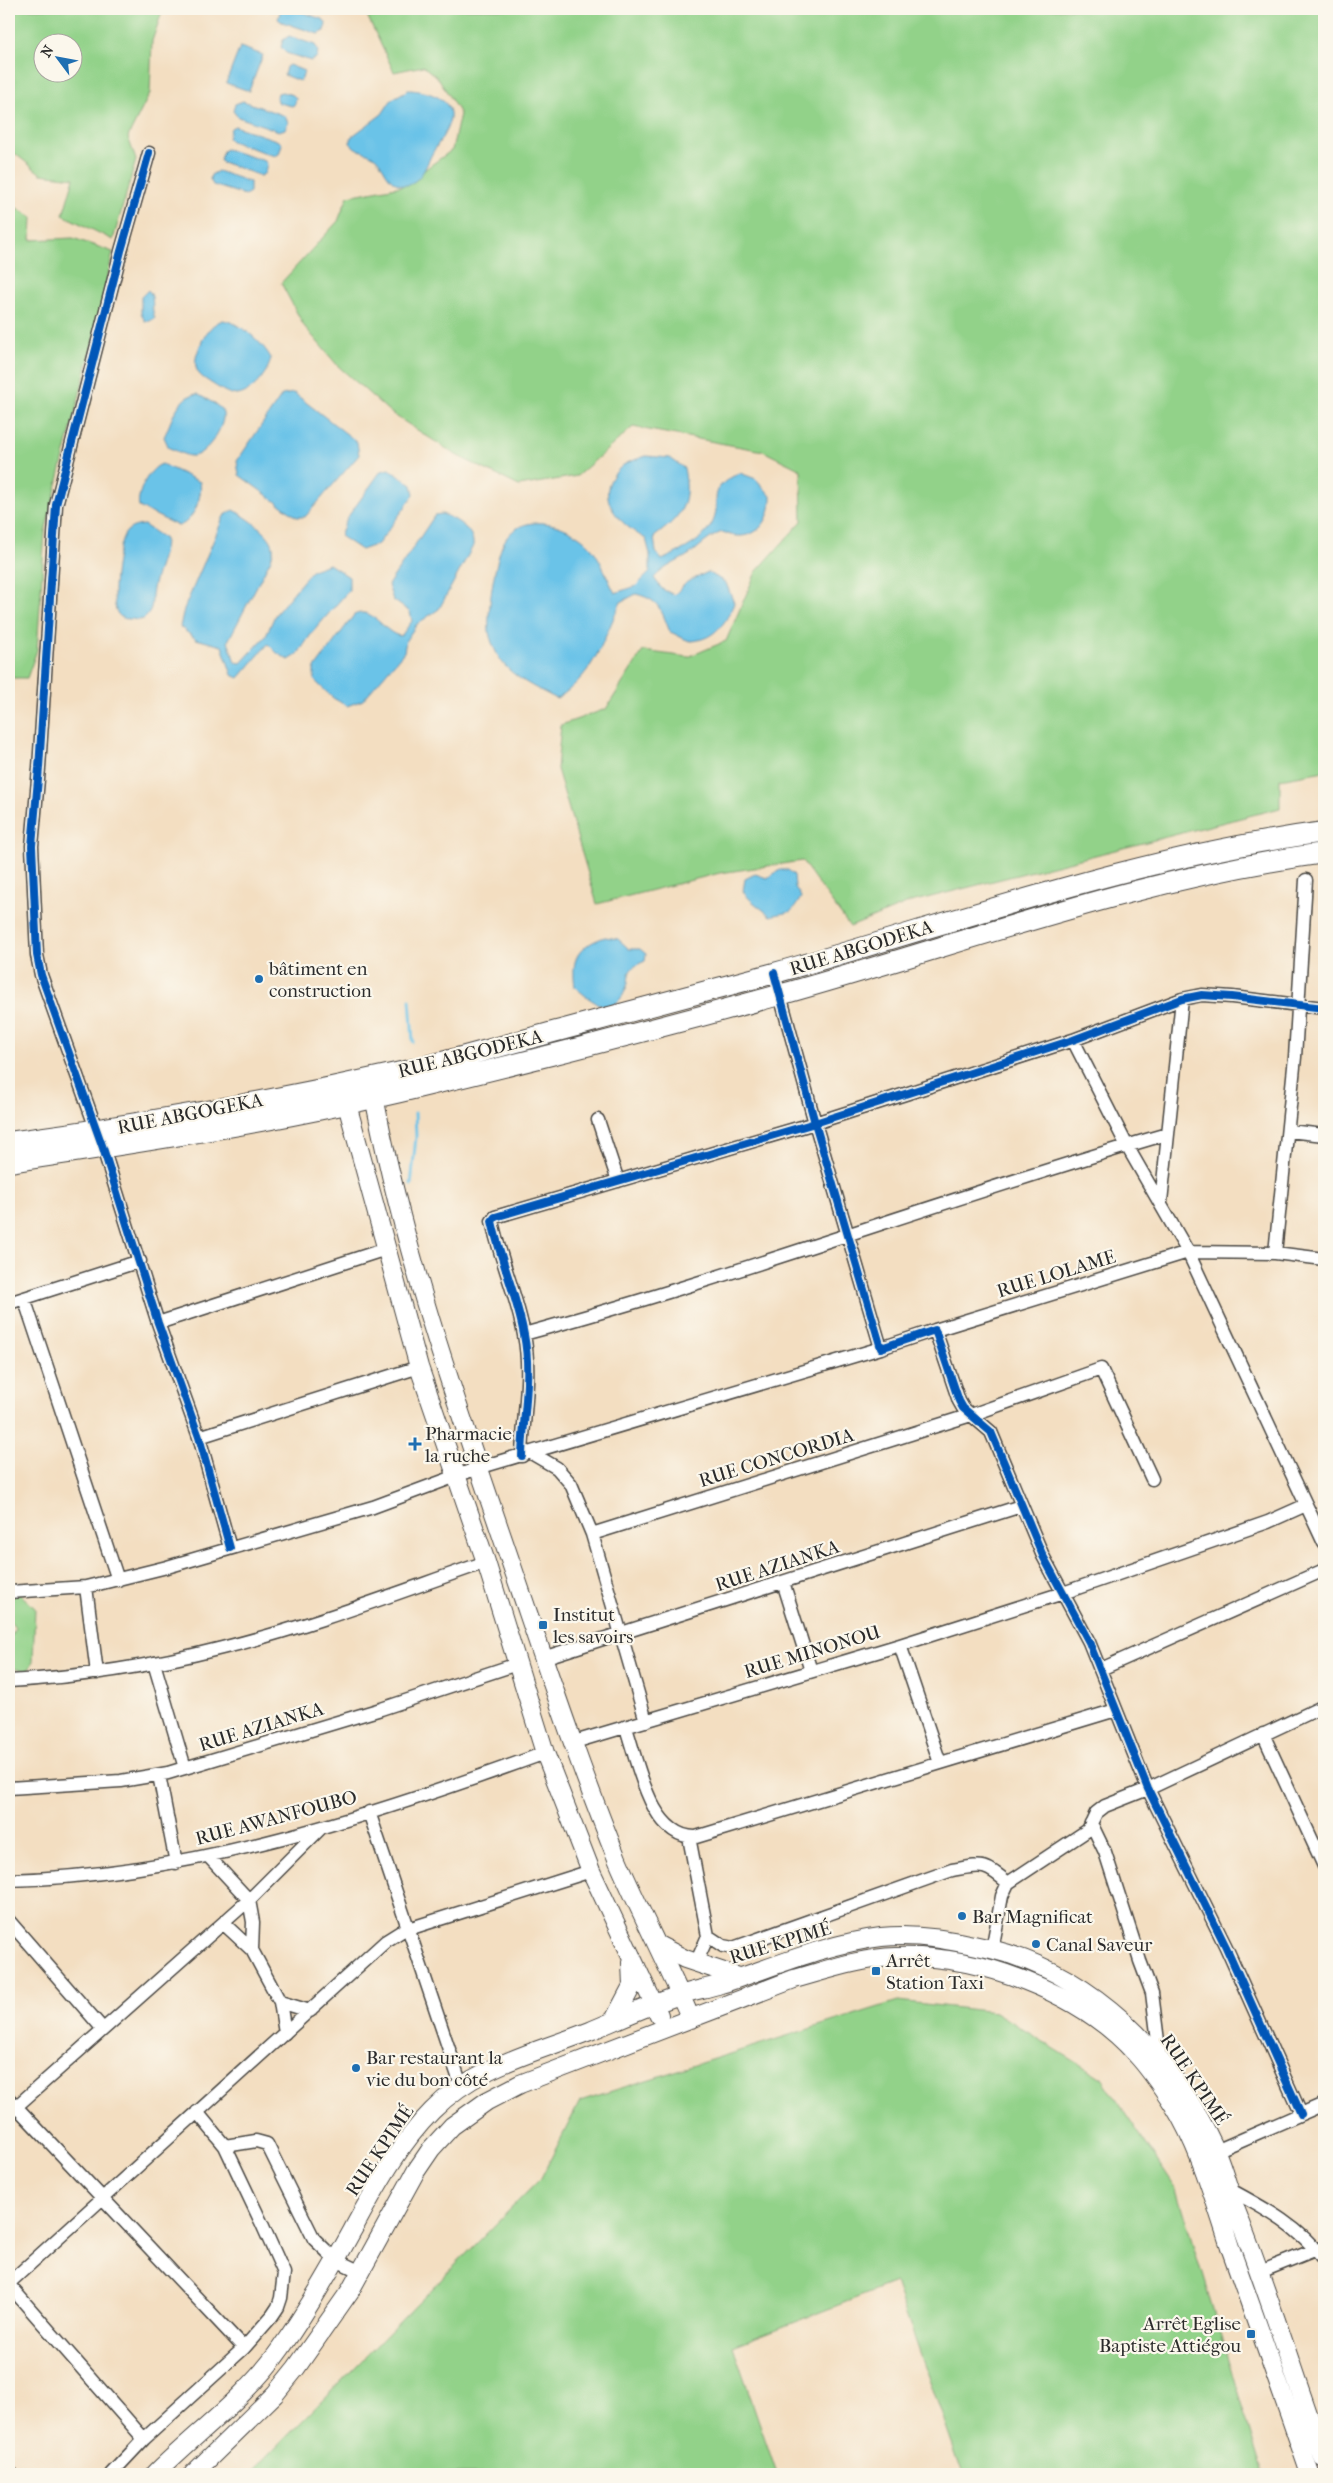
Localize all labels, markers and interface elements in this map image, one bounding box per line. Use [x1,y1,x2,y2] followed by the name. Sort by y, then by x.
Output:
[32,32,82,82] north arrow
[37,42,58,60] text: N
[787,916,936,980] street label: RUE ABGODEKA
[268,958,372,1002] place label: bâtiment en construction
[253,973,265,985] marker: bâtiment en construction
[396,1025,546,1083] street label: RUE ABGODEKA
[115,1089,266,1139] street label: RUE ABGOGEKA
[994,1245,1119,1302] street label: RUE LOLAME
[424,1423,512,1467] place label: Pharmacie la ruche
[696,1424,857,1492] street label: RUE CONCORDIA
[409,1438,421,1450] marker: Pharmacie la ruche
[713,1535,843,1596] street label: RUE AZIANKA
[552,1604,633,1648] place label: Institut les savoirs
[537,1619,549,1631] marker: Institut les savoirs
[742,1621,883,1683] street label: RUE MINONOU
[196,1697,327,1756] street label: RUE AZIANKA
[193,1786,359,1850] street label: RUE AWANFOUBO
[972,1906,1093,1928] place label: Bar Magnificat
[956,1910,968,1922] marker: Bar Magnificat
[727,1917,834,1969] street label: RUE KPIMÉ
[1046,1934,1153,1956] place label: Canal Saveur
[1030,1938,1042,1950] marker: Canal Saveur
[885,1950,984,1994] place label: Arrêt Station Taxi
[870,1965,882,1977] marker: Arrêt Station Taxi
[1156,2030,1233,2130] street label: RUE KPIMÉ
[366,2047,503,2091] place label: Bar restaurant la vie du bon côté
[350,2062,362,2074] marker: Bar restaurant la vie du bon côté
[341,2101,419,2200] street label: RUE KPIMÉ
[1099,2313,1241,2357] place label: Arrêt Eglise Baptiste Attiégou
[1245,2328,1257,2340] marker: Arrêt Eglise Baptiste Attiégou

